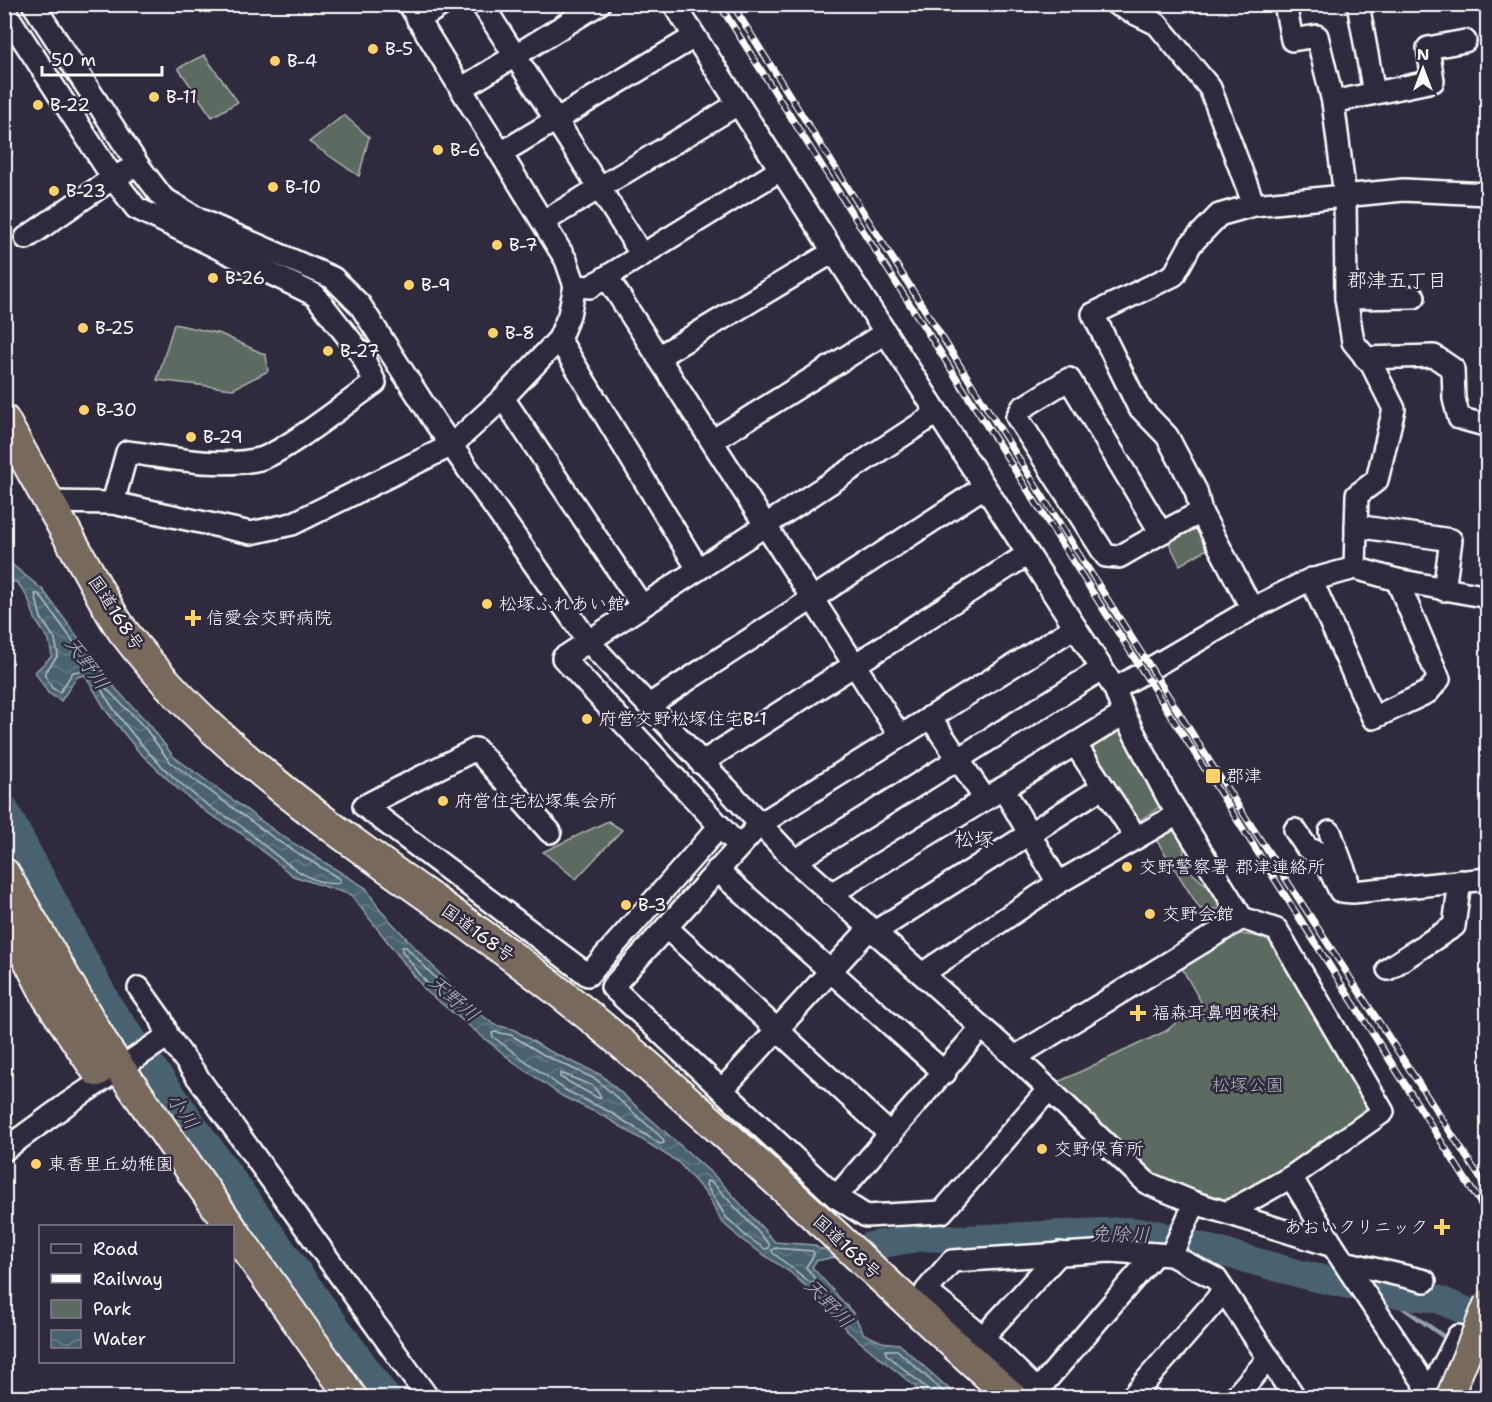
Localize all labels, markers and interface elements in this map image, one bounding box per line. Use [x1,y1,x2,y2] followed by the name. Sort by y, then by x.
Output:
[385,37,413,61] place label: B-5
[42,39,162,77] scale bar
[1393,39,1453,99] north arrow
[366,42,380,56] marker: B-5
[1417,44,1429,65] text: N
[51,48,96,72] text: 50 m
[287,49,317,73] place label: B-4
[268,54,282,68] marker: B-4
[166,85,197,109] place label: B-11
[147,90,161,104] marker: B-11
[50,93,90,117] place label: B-22
[31,98,45,112] marker: B-22
[450,138,480,162] place label: B-6
[431,143,445,157] marker: B-6
[285,175,321,199] place label: B-10
[66,179,106,203] place label: B-23
[266,180,280,194] marker: B-10
[47,184,61,198] marker: B-23
[509,233,538,257] place label: B-7
[490,238,504,252] marker: B-7
[225,266,265,290] place label: B-26
[1347,267,1447,293] district label: 郡津五丁目
[206,271,220,285] marker: B-26
[421,273,451,297] place label: B-9
[402,278,416,292] marker: B-9
[95,316,134,340] place label: B-25
[76,321,90,335] marker: B-25
[505,321,535,345] place label: B-8
[486,326,500,340] marker: B-8
[340,339,380,363] place label: B-27
[321,344,335,358] marker: B-27
[96,398,137,422] place label: B-30
[77,403,91,417] marker: B-30
[203,425,243,449] place label: B-29
[184,430,198,444] marker: B-29
[83,571,149,655] street label: 国道168号
[499,592,625,616] place label: 松塚ふれあい館
[480,597,494,611] marker: 松塚ふれあい館
[206,606,332,630] place label: 信愛会交野病院
[184,609,202,627] marker: 信愛会交野病院
[59,631,115,695] water label: 天野川
[599,707,767,731] place label: 府営交野松塚住宅B-1
[580,712,594,726] marker: 府営交野松塚住宅B-1
[1226,764,1262,788] place label: 郡津
[1204,767,1222,785] marker: 郡津
[455,789,617,813] place label: 府営住宅松塚集会所
[436,794,450,808] marker: 府営住宅松塚集会所
[954,826,994,852] district label: 松塚
[1139,855,1325,879] place label: 交野警察署 郡津連絡所
[1120,860,1134,874] marker: 交野警察署 郡津連絡所
[638,893,667,917] place label: B-3
[436,898,520,968] street label: 国道168号
[619,898,633,912] marker: B-3
[1162,902,1234,926] place label: 交野会館
[1143,907,1157,921] marker: 交野会館
[423,969,485,1027] water label: 天野川
[1152,1001,1278,1025] place label: 福森耳鼻咽喉科
[1129,1004,1147,1022] marker: 福森耳鼻咽喉科
[1212,1073,1284,1097] park label: 松塚公園
[161,1087,205,1135] water label: 小川
[1054,1137,1144,1161] place label: 交野保育所
[1035,1142,1049,1156] marker: 交野保育所
[48,1152,174,1176] place label: 東香里丘幼稚園
[29,1157,43,1171] marker: 東香里丘幼稚園
[808,1209,886,1285] street label: 国道168号
[1284,1215,1428,1239] place label: あおいクリニック
[1433,1218,1451,1236] marker: あおいクリニック
[1090,1220,1150,1248] water label: 免除川
[39,1225,234,1363] legend
[93,1237,138,1261] text: Road
[93,1267,163,1291] text: Railway
[799,1272,859,1334] water label: 天野川
[93,1297,132,1321] text: Park
[93,1327,146,1351] text: Water

